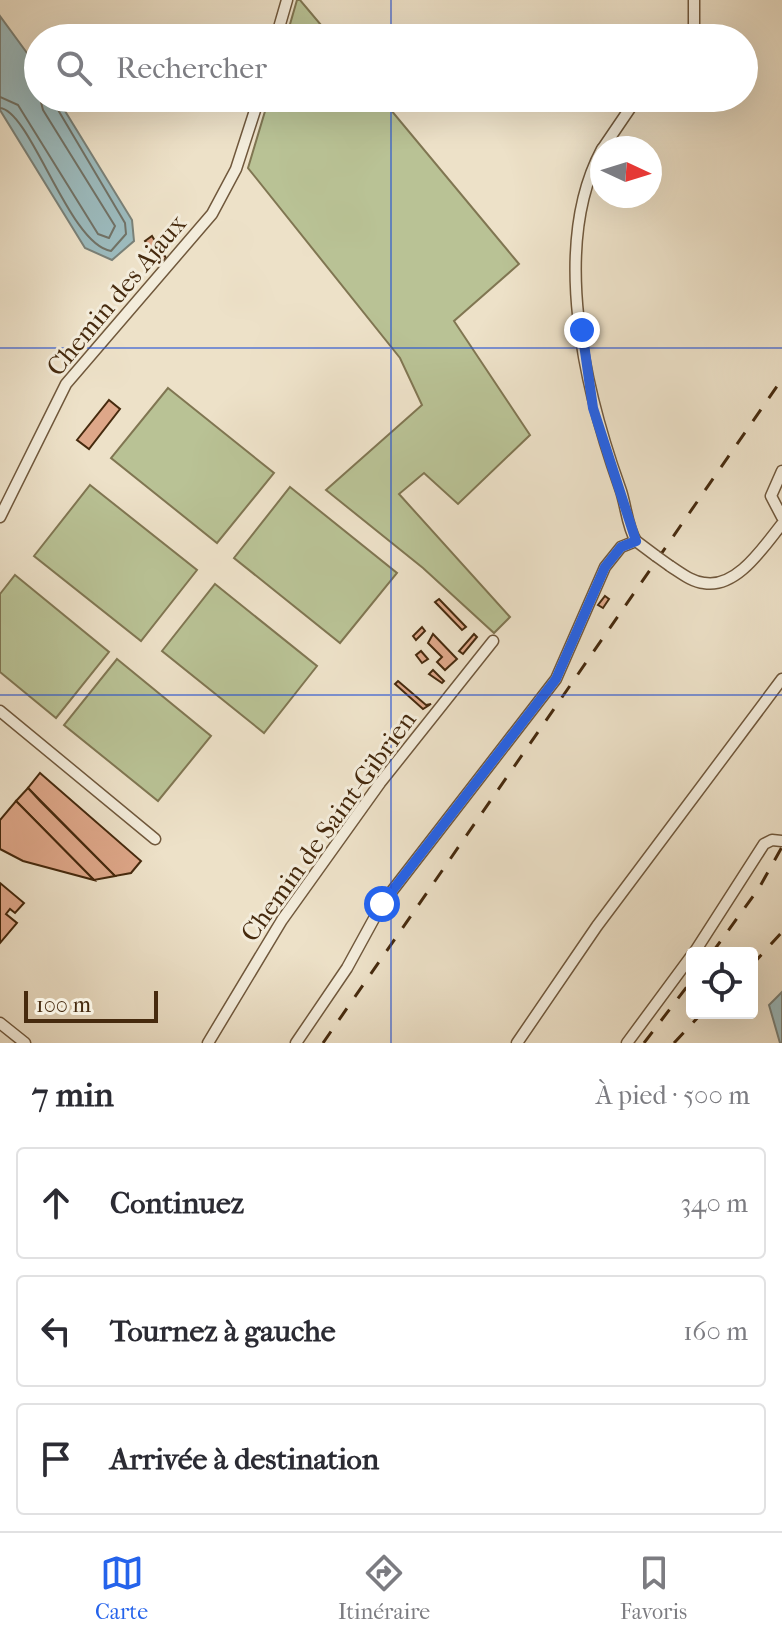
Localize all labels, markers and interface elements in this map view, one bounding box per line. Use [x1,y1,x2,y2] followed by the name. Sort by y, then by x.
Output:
[24,24,758,112] search box
[52,46,96,90] icon: search
[116,51,267,86] text: Rechercher
[590,136,662,208] north arrow
[40,208,193,382] street label: Chemin des Ajaux
[564,312,600,348] route end
[234,705,422,948] street label: Chemin de Saint-Gibrien
[364,886,400,922] route start
[686,947,758,1019] map controls
[686,947,758,1019] button: locate
[24,987,158,1023] scale bar
[36,992,91,1018] text: 100 m
[32,1075,114,1115] text: 7 min
[596,1080,750,1111] text: À pied · 500 m
[34,1181,78,1225] icon: ahead
[110,1186,244,1221] text: Continuez
[680,1188,748,1219] text: 340 m
[34,1309,78,1353] icon: left
[110,1314,336,1349] text: Tournez à gauche
[683,1316,748,1347] text: 160 m
[34,1437,78,1481] icon: arrive
[110,1442,379,1477] text: Arrivée à destination
[95,1551,148,1625] tab: Carte
[338,1551,430,1625] tab: Itinéraire
[620,1551,687,1625] tab: Favoris

